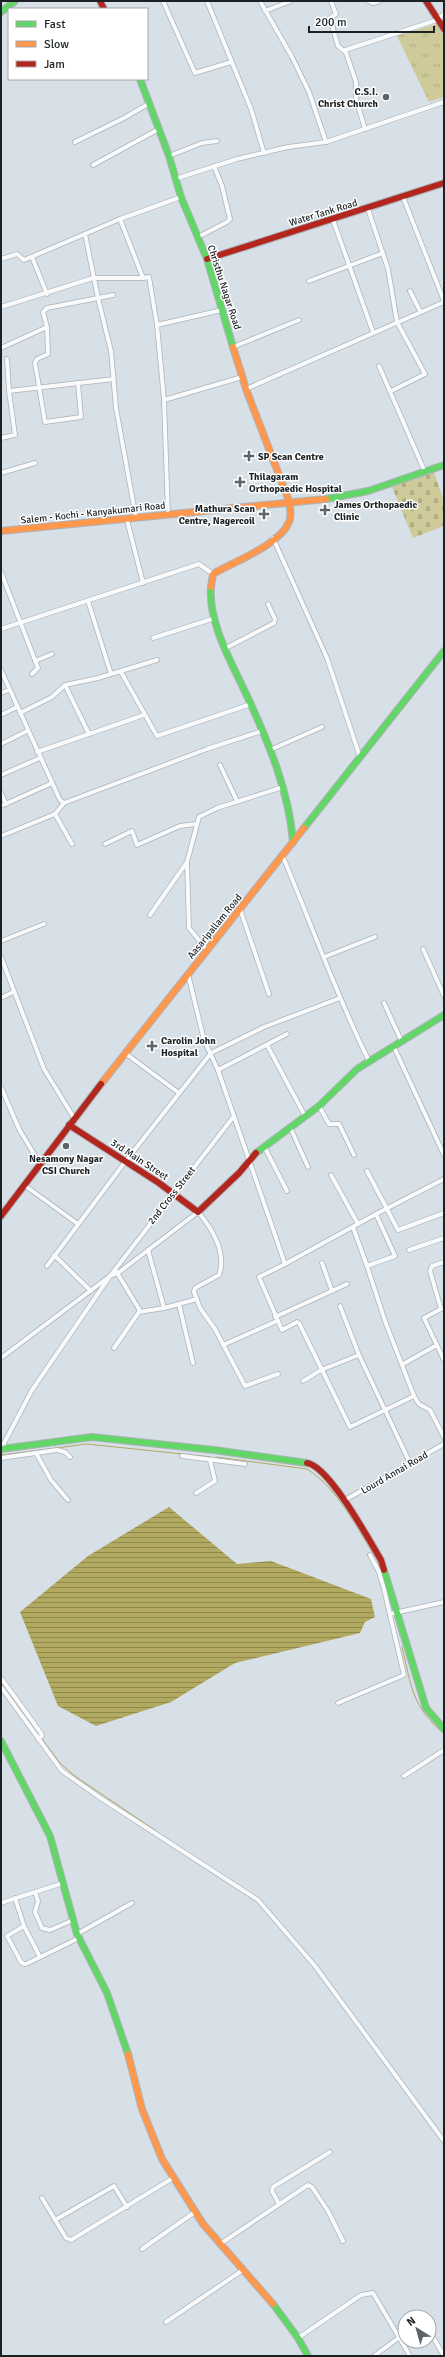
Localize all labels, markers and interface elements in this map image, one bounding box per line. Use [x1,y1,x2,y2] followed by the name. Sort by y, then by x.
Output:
[8,8,148,80] legend
[309,8,434,34] scale bar
[315,15,347,30] text: 200 m
[44,17,65,32] text: Fast
[44,37,69,52] text: Slow
[44,57,65,72] text: Jam
[318,86,379,110] place label: C.S.I. Christ Church
[381,92,391,102] marker: C.S.I. Christ Church
[288,197,359,229] street label: Water Tank Road
[205,243,243,331] street label: Christhu Nagar Road
[243,450,255,462] marker: SP Scan Centre
[258,451,324,463] place label: SP Scan Centre
[249,471,342,495] place label: Thilagaram Orthopaedic Hospital
[234,476,246,488] marker: Thilagaram Orthopaedic Hospital
[20,499,166,527] street label: Salem - Kochi - Kanyakumari Road
[334,499,418,523] place label: James Orthopaedic Clinic
[179,503,256,527] place label: Mathura Scan Centre, Nagercoil
[319,504,331,516] marker: James Orthopaedic Clinic
[258,508,270,520] marker: Mathura Scan Centre, Nagercoil
[185,892,245,961] street label: Aasaripallam Road
[161,1035,216,1059] place label: Carolin John Hospital
[146,1040,158,1052] marker: Carolin John Hospital
[108,1137,171,1183] street label: 3rd Main Street
[61,1141,71,1151] marker: Nesamony Nagar CSI Church
[29,1153,103,1177] place label: Nesamony Nagar CSI Church
[145,1164,198,1227] street label: 2nd Cross Street
[359,1449,430,1497] street label: Lourd Annai Road
[397,2309,437,2349] north arrow
[404,2314,418,2329] text: N

